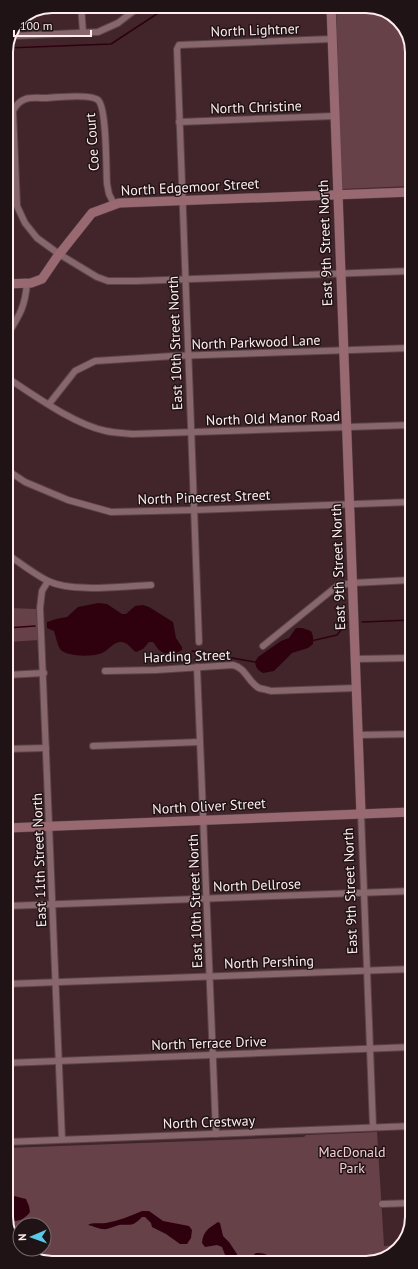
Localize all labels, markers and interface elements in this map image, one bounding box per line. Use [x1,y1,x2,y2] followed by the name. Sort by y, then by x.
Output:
[14,12,91,38] scale bar
[20,18,53,33] text: 100 m
[210,19,300,41] street label: North Lightner
[210,96,302,118] street label: North Christine
[81,112,103,172] street label: Coe Court
[120,174,260,200] street label: North Edgemoor Street
[314,179,336,307] street label: East 9th Street North
[164,276,186,410] street label: East 10th Street North
[191,331,321,353] street label: North Parkwood Lane
[205,407,341,429] street label: North Old Manor Road
[137,486,271,508] street label: North Pinecrest Street
[327,503,349,631] street label: East 9th Street North
[143,645,231,667] street label: Harding Street
[28,793,50,927] street label: East 11th Street North
[152,794,266,818] street label: North Oliver Street
[339,827,361,955] street label: East 9th Street North
[184,834,206,968] street label: East 10th Street North
[213,874,301,896] street label: North Dellrose
[224,951,314,973] street label: North Pershing
[151,1032,267,1054] street label: North Terrace Drive
[163,1111,256,1133] street label: North Crestway
[318,1143,386,1177] park label: MacDonald Park
[12,1217,52,1257] north arrow
[15,1233,29,1241] text: N

